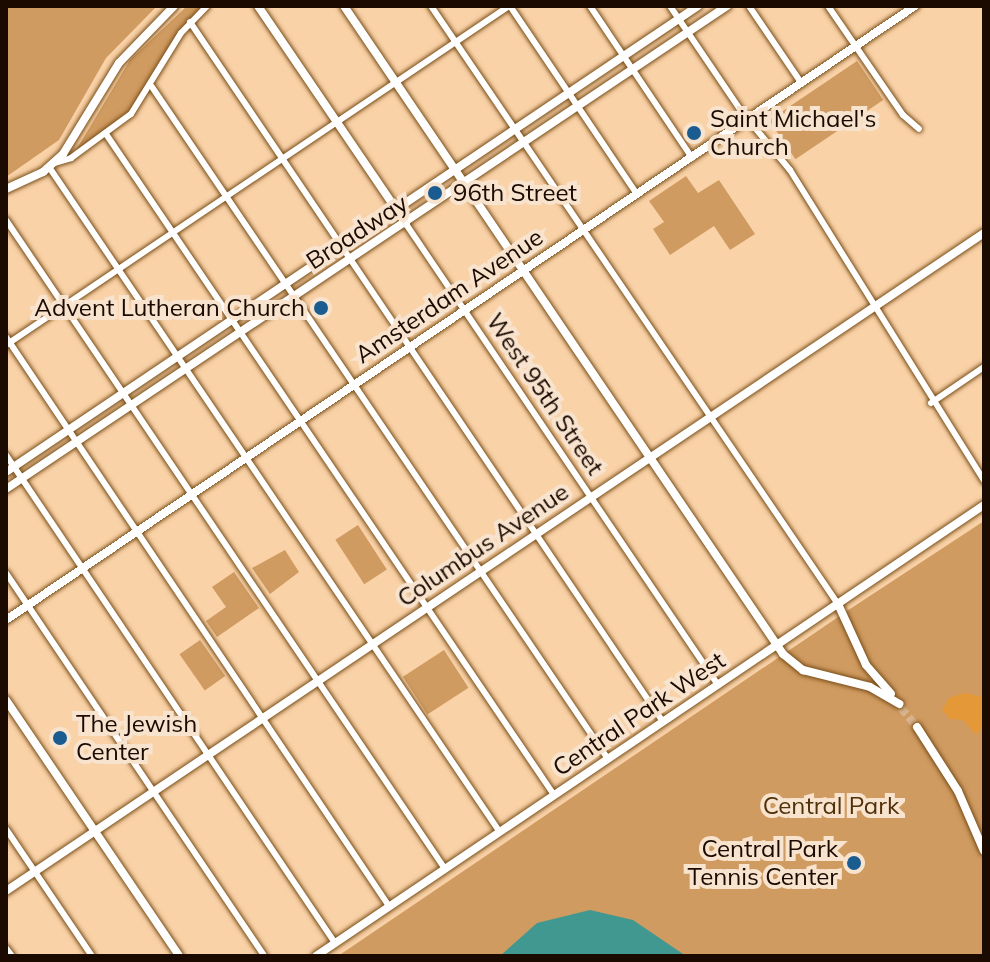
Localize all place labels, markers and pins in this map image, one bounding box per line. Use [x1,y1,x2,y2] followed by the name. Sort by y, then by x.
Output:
[710,105,876,161] place label: Saint Michael's Church
[685,124,703,142] marker: Saint Michael's Church
[453,179,577,207] place label: 96th Street
[424,182,446,204] marker: 96th Street
[34,294,305,322] place label: Advent Lutheran Church
[312,299,330,317] marker: Advent Lutheran Church
[76,710,197,766] place label: The Jewish Center
[51,729,69,747] marker: The Jewish Center
[688,835,838,891] place label: Central Park Tennis Center
[845,854,863,872] marker: Central Park Tennis Center

